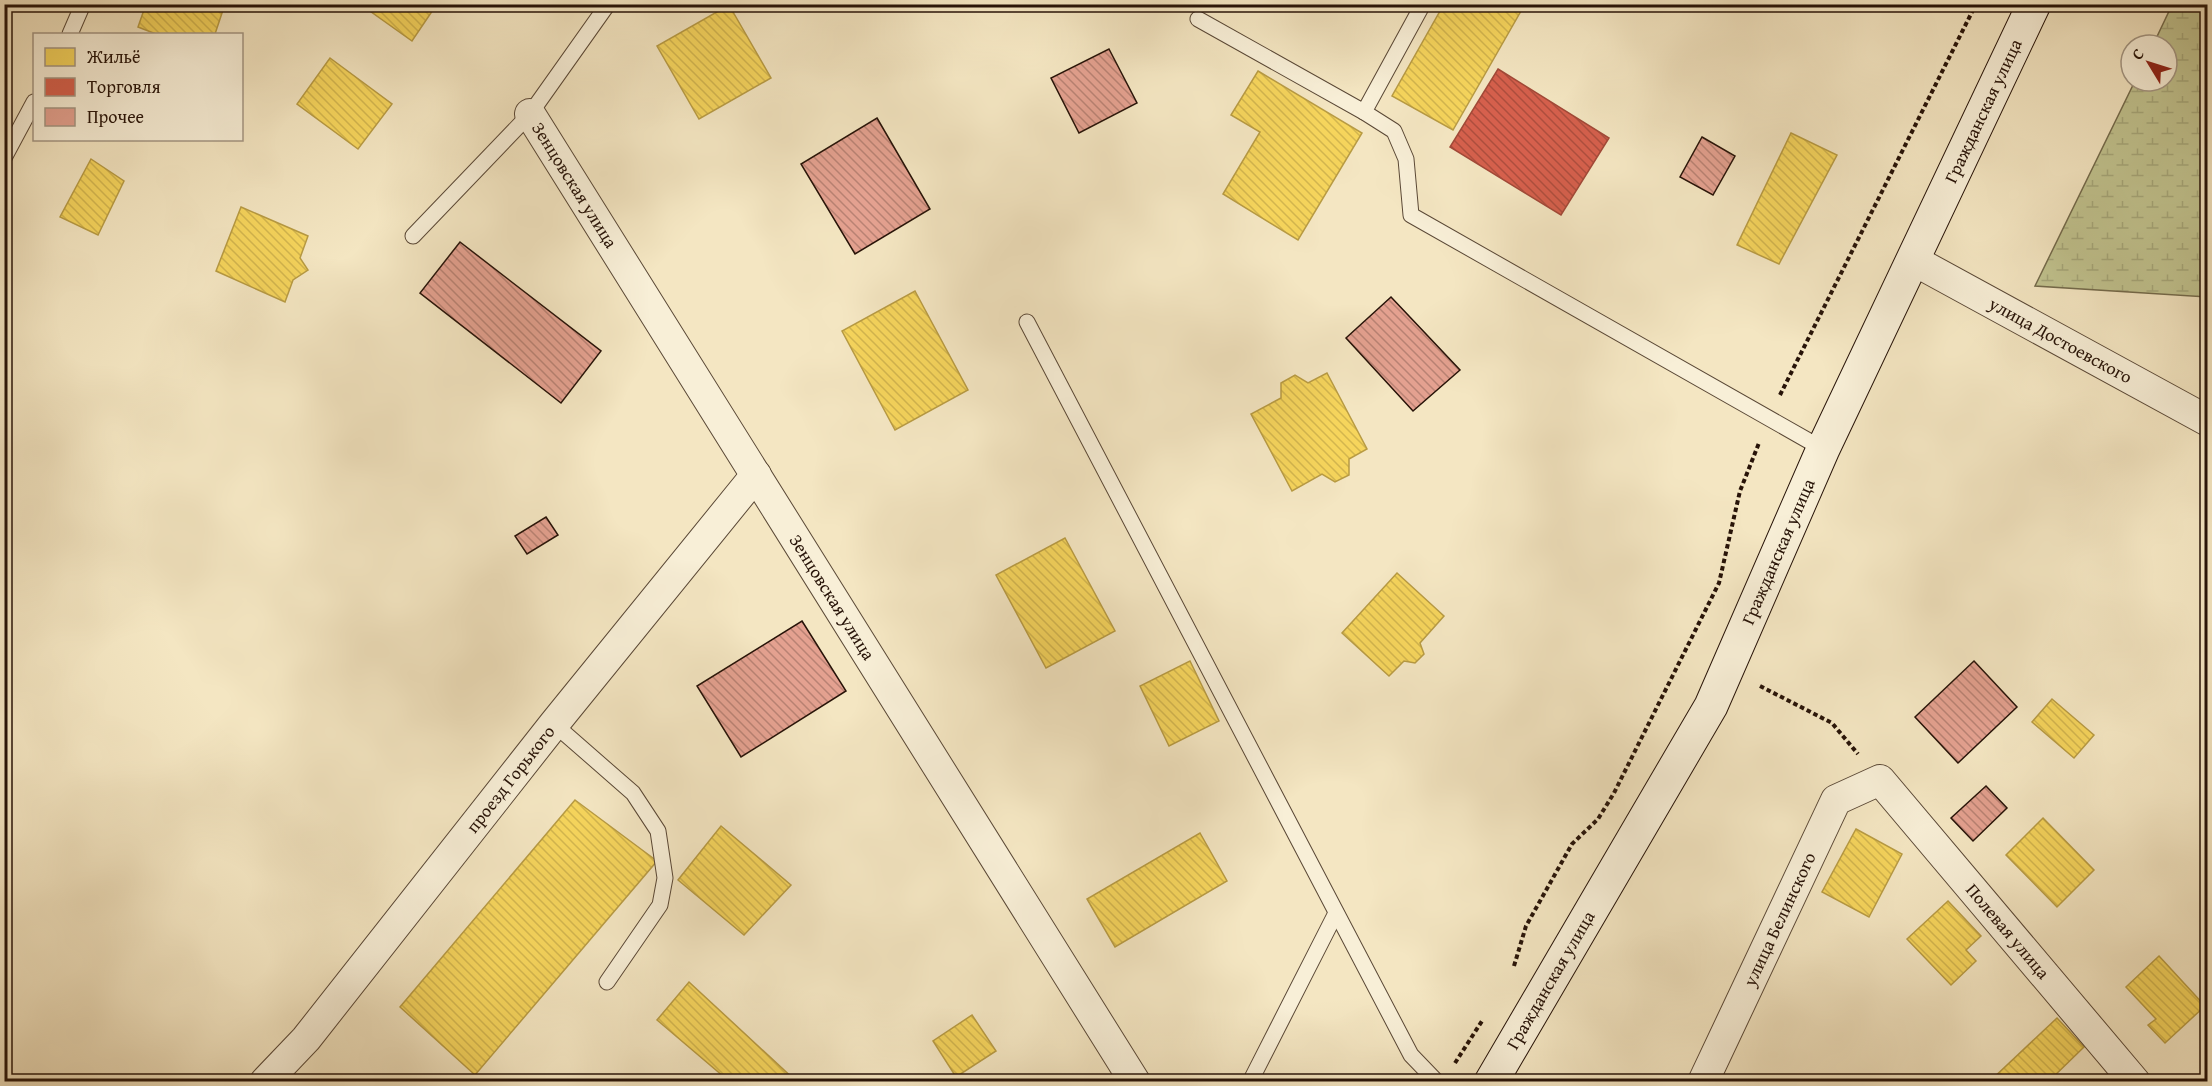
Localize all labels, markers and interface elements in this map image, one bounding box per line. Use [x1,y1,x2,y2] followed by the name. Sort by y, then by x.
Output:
[33,33,243,141] legend
[2119,33,2179,93] north arrow
[1937,34,2029,187] street label: Гражданская улица
[86,43,141,70] text: Жильё
[2125,43,2149,65] text: С
[87,73,161,100] text: Торговля
[87,103,144,130] text: Прочее
[525,117,625,254] street label: Зенцовская улица
[1983,289,2137,390] street label: улица Достоевского
[1734,474,1822,629] street label: Гражданская улица
[783,529,882,666] street label: Зенцовская улица
[459,719,561,839] street label: проезд Горького
[1736,847,1823,992] street label: улица Белинского
[1960,877,2057,985] street label: Полевая улица
[1499,905,1602,1054] street label: Гражданская улица

